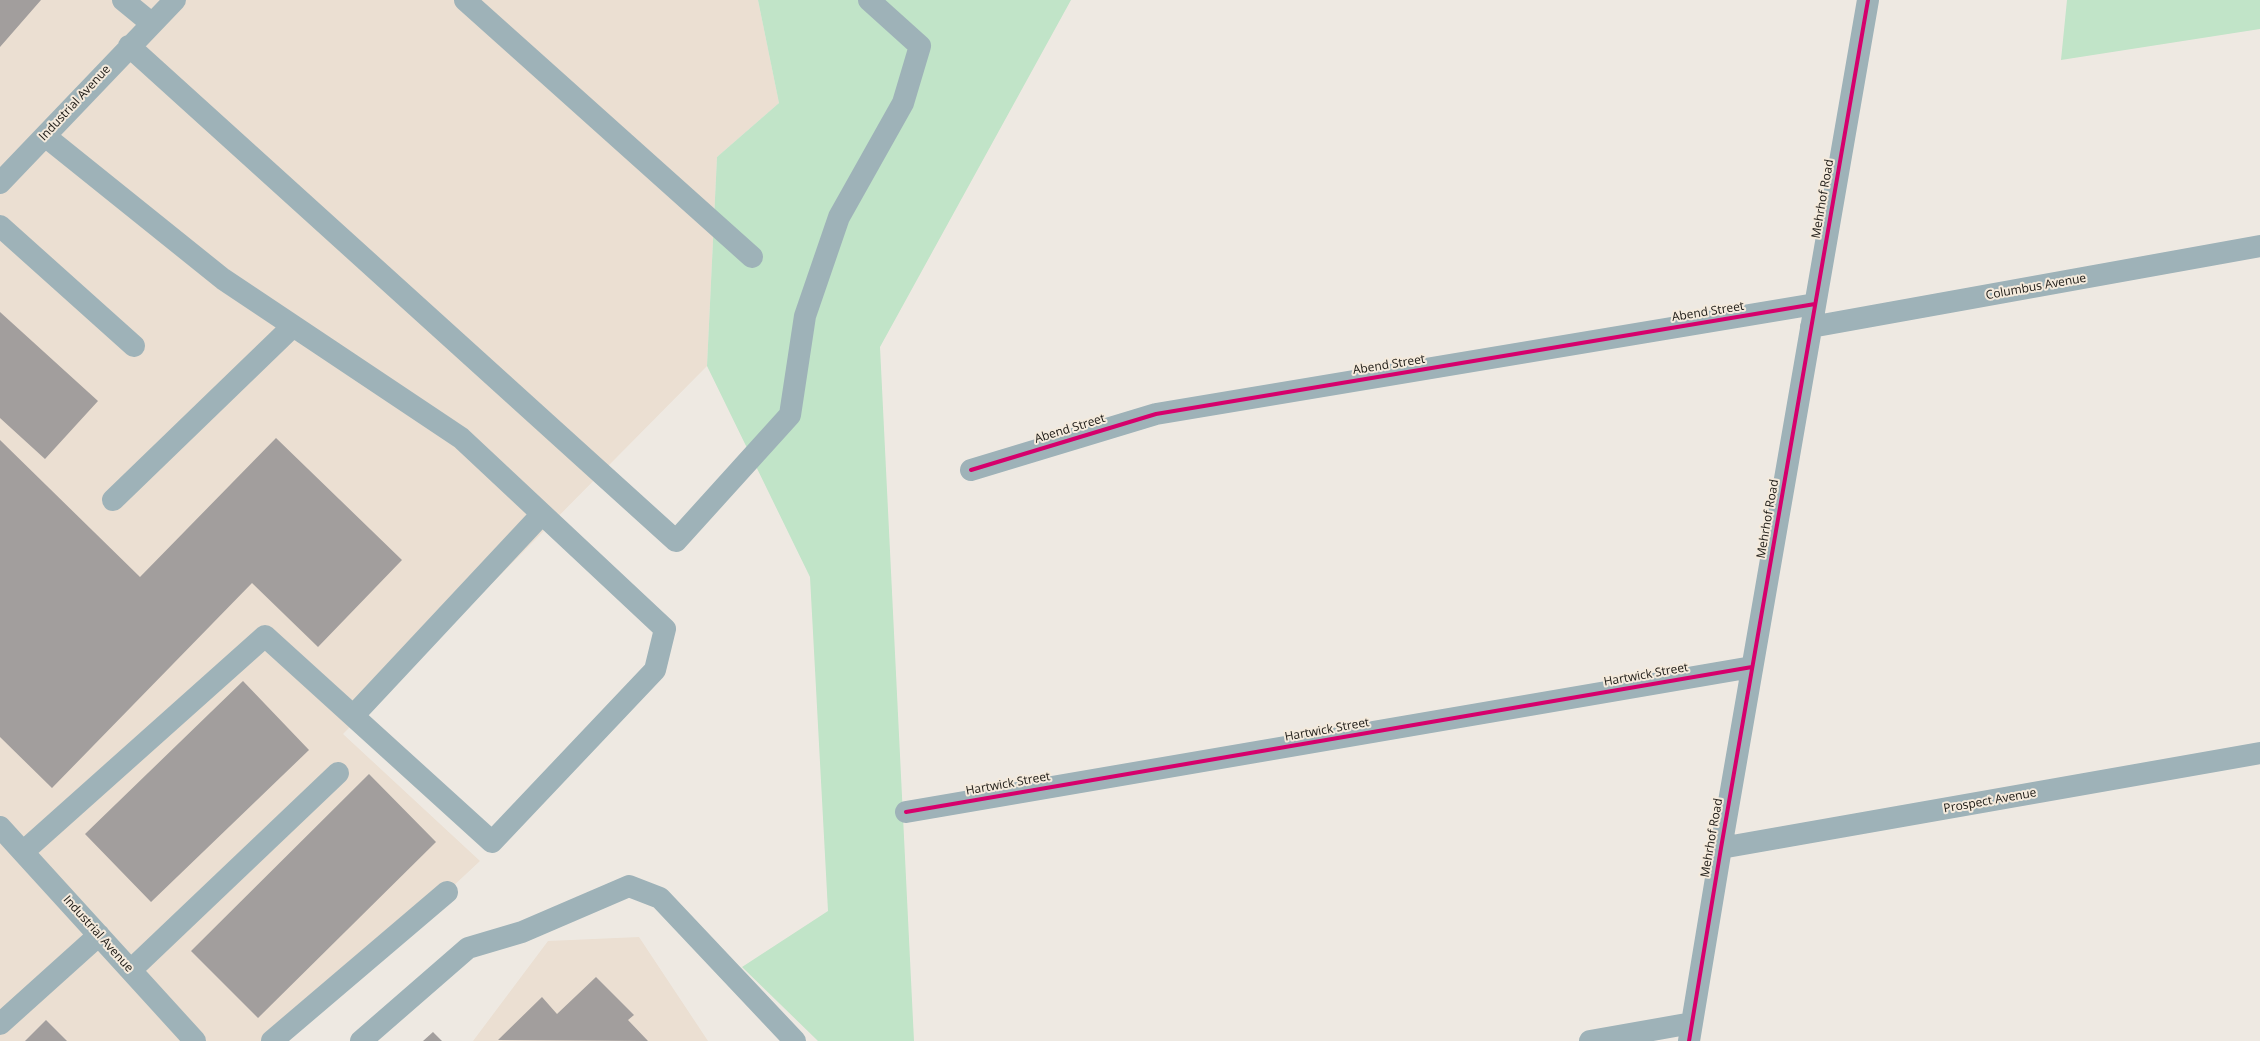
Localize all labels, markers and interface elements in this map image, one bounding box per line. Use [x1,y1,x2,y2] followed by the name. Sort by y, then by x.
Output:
[36,62,114,144] street label: Industrial Avenue
[1809,158,1837,240] street label: Mehrhof Road
[1985,271,2087,303] street label: Columbus Avenue
[1671,299,1745,325] street label: Abend Street
[1352,352,1426,378] street label: Abend Street
[1033,411,1107,447] street label: Abend Street
[1754,478,1782,560] street label: Mehrhof Road
[1603,660,1689,690] street label: Hartwick Street
[1284,715,1370,745] street label: Hartwick Street
[965,769,1051,799] street label: Hartwick Street
[1942,786,2038,816] street label: Prospect Avenue
[1698,797,1726,879] street label: Mehrhof Road
[60,893,136,975] street label: Industrial Avenue

